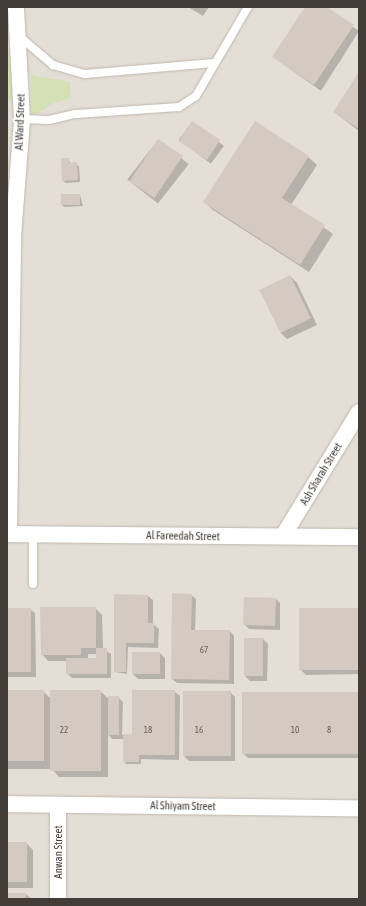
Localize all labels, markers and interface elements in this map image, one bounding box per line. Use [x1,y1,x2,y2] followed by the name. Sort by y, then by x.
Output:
[12,93,28,151] street label: Al Ward Street
[297,440,345,508] street label: Ash Sharah Street
[146,529,220,543] street label: Al Fareedah Street
[200,645,208,655] house number: 67
[60,725,68,735] house number: 22
[144,725,152,735] house number: 18
[195,725,203,735] house number: 16
[291,725,299,735] house number: 10
[327,725,331,735] house number: 8
[150,799,216,813] street label: Al Shiyam Street
[51,825,65,879] street label: Anwan Street

